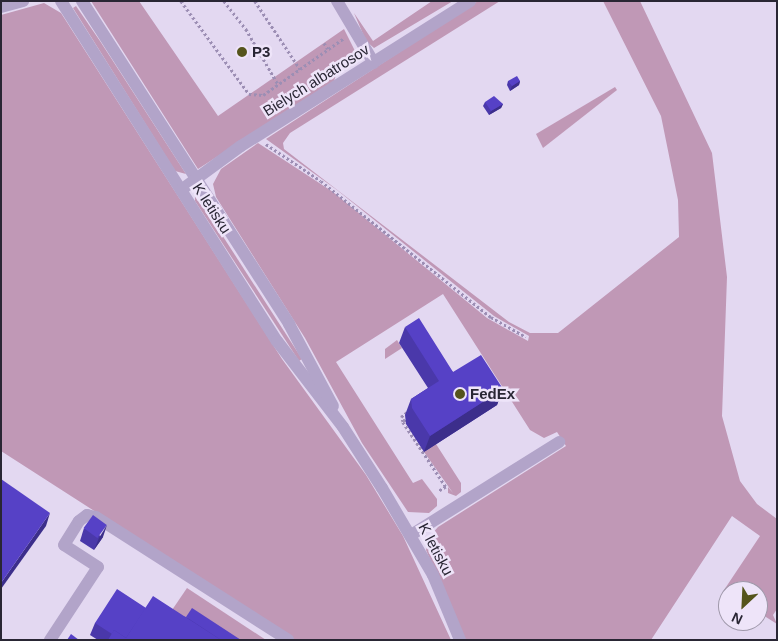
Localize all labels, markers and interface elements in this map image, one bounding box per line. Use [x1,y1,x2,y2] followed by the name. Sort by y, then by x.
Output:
[260,40,372,120] street label: Bielych albatrosov
[252,43,270,61] place label: P3
[236,46,248,58] marker: P3
[189,179,235,237] street label: K letisku
[470,385,515,403] place label: FedEx
[454,388,466,400] marker: FedEx
[415,520,457,578] street label: K letisku
[718,581,768,631] north arrow
[729,609,745,628] text: N

